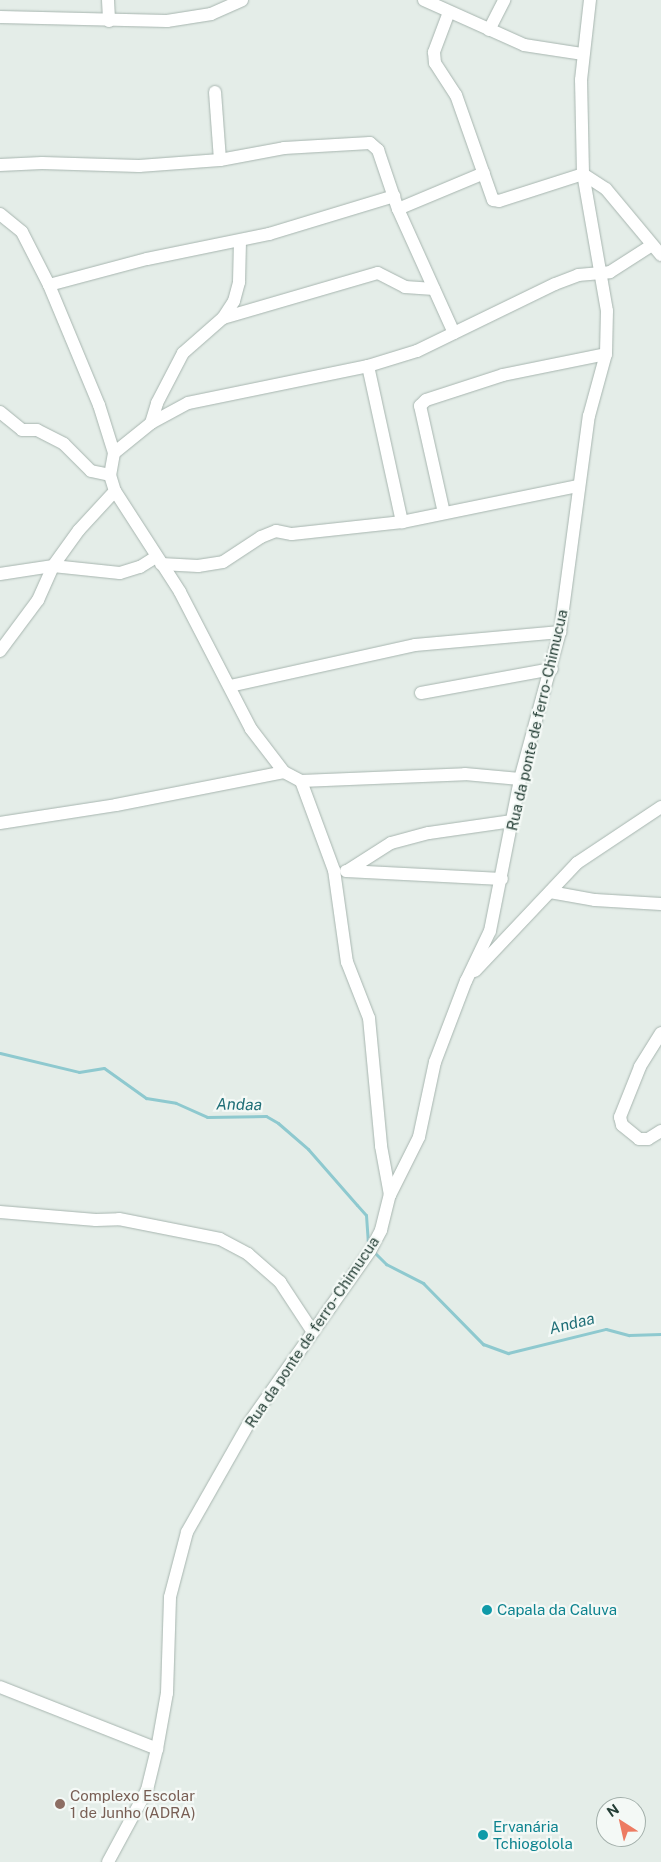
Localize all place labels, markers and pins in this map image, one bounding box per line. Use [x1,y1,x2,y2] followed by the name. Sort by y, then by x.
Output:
[497,1601,617,1619] place label: Capala da Caluva
[481,1604,493,1616] marker: Capala da Caluva
[70,1786,196,1821] place label: Complexo Escolar 1 de Junho (ADRA)
[54,1798,66,1810] marker: Complexo Escolar 1 de Junho (ADRA)
[493,1817,573,1852] place label: Ervanária Tchiogolola
[477,1829,489,1841] marker: Ervanária Tchiogolola

